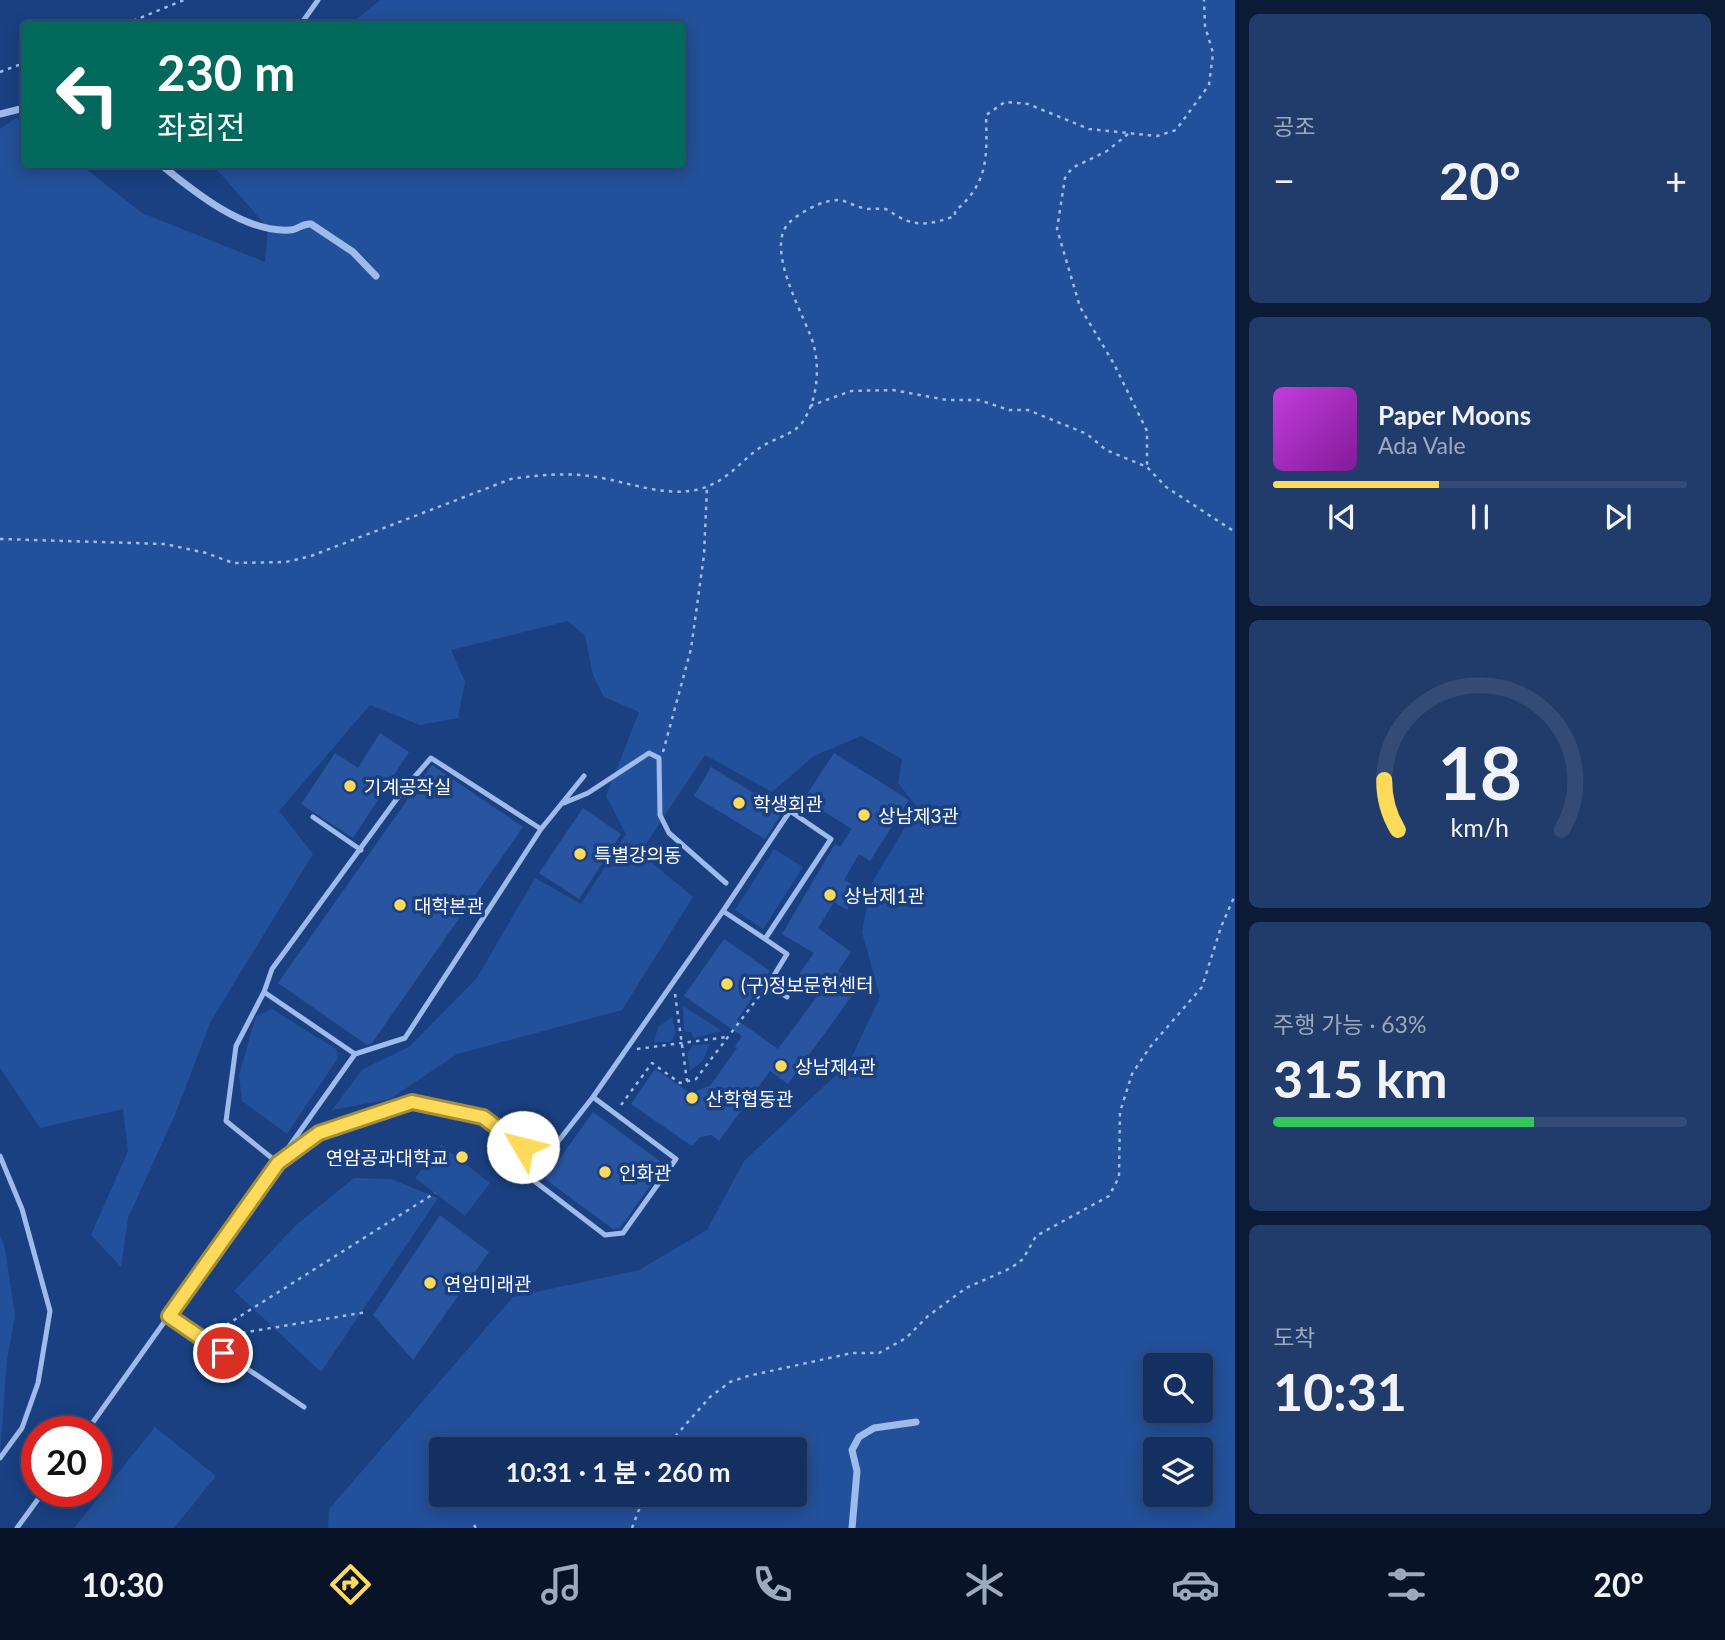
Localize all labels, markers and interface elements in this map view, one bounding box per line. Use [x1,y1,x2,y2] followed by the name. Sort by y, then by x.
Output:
[157,43,295,101] text: 230 m
[42,49,133,140] icon: left
[157,107,245,146] text: 좌회전
[1273,112,1315,140] text: 공조
[1439,149,1521,211] text: 20°
[1273,157,1295,203] text: −
[1665,157,1687,203] text: +
[1378,399,1531,431] text: Paper Moons
[1378,431,1466,459] text: Ada Vale
[1323,498,1361,536] icon: previous
[1461,498,1499,536] icon: pause
[1599,498,1637,536] icon: next
[1438,728,1522,816] text: 18
[364,775,451,798] place label: 기계공작실
[342,778,358,794] marker: 기계공작실
[753,792,823,815] place label: 학생회관
[731,795,747,811] marker: 학생회관
[878,804,959,827] place label: 상남제3관
[856,807,872,823] marker: 상남제3관
[1451,812,1509,842] text: km/h
[594,843,681,866] place label: 특별강의동
[572,846,588,862] marker: 특별강의동
[844,884,925,907] place label: 상남제1관
[822,887,838,903] marker: 상남제1관
[414,894,484,917] place label: 대학본관
[392,897,408,913] marker: 대학본관
[741,973,874,996] place label: (구)정보문헌센터
[719,976,735,992] marker: (구)정보문헌센터
[1273,1010,1426,1038] text: 주행 가능 · 63%
[1273,1047,1447,1109] text: 315 km
[795,1055,876,1078] place label: 상남제4관
[773,1058,789,1074] marker: 상남제4관
[706,1087,793,1110] place label: 산학협동관
[684,1090,700,1106] marker: 산학협동관
[486,1110,560,1184] position arrow
[326,1146,448,1169] place label: 연암공과대학교
[454,1149,470,1165] marker: 연암공과대학교
[619,1161,671,1184] place label: 인화관
[597,1164,613,1180] marker: 인화관
[444,1272,531,1295] place label: 연암미래관
[422,1275,438,1291] marker: 연암미래관
[193,1323,253,1383] pin
[1273,1323,1315,1351] text: 도착
[204,1334,242,1372] icon: arrive
[1143,1353,1213,1507] map controls
[1143,1353,1213,1423] button: search
[1273,1360,1407,1422] text: 10:31
[21,1416,112,1507] speed limit sign: 20
[1143,1437,1213,1507] button: layers
[505,1456,731,1488] text: 10:31 · 1 분 · 260 m
[326,1560,375,1609] icon: directions
[537,1560,586,1609] icon: music
[748,1560,797,1609] icon: phone
[960,1560,1009,1609] icon: climate
[1171,1560,1220,1609] icon: car
[1382,1560,1431,1609] icon: filters
[81,1565,164,1604] text: 10:30
[1593,1565,1644,1604] text: 20°

